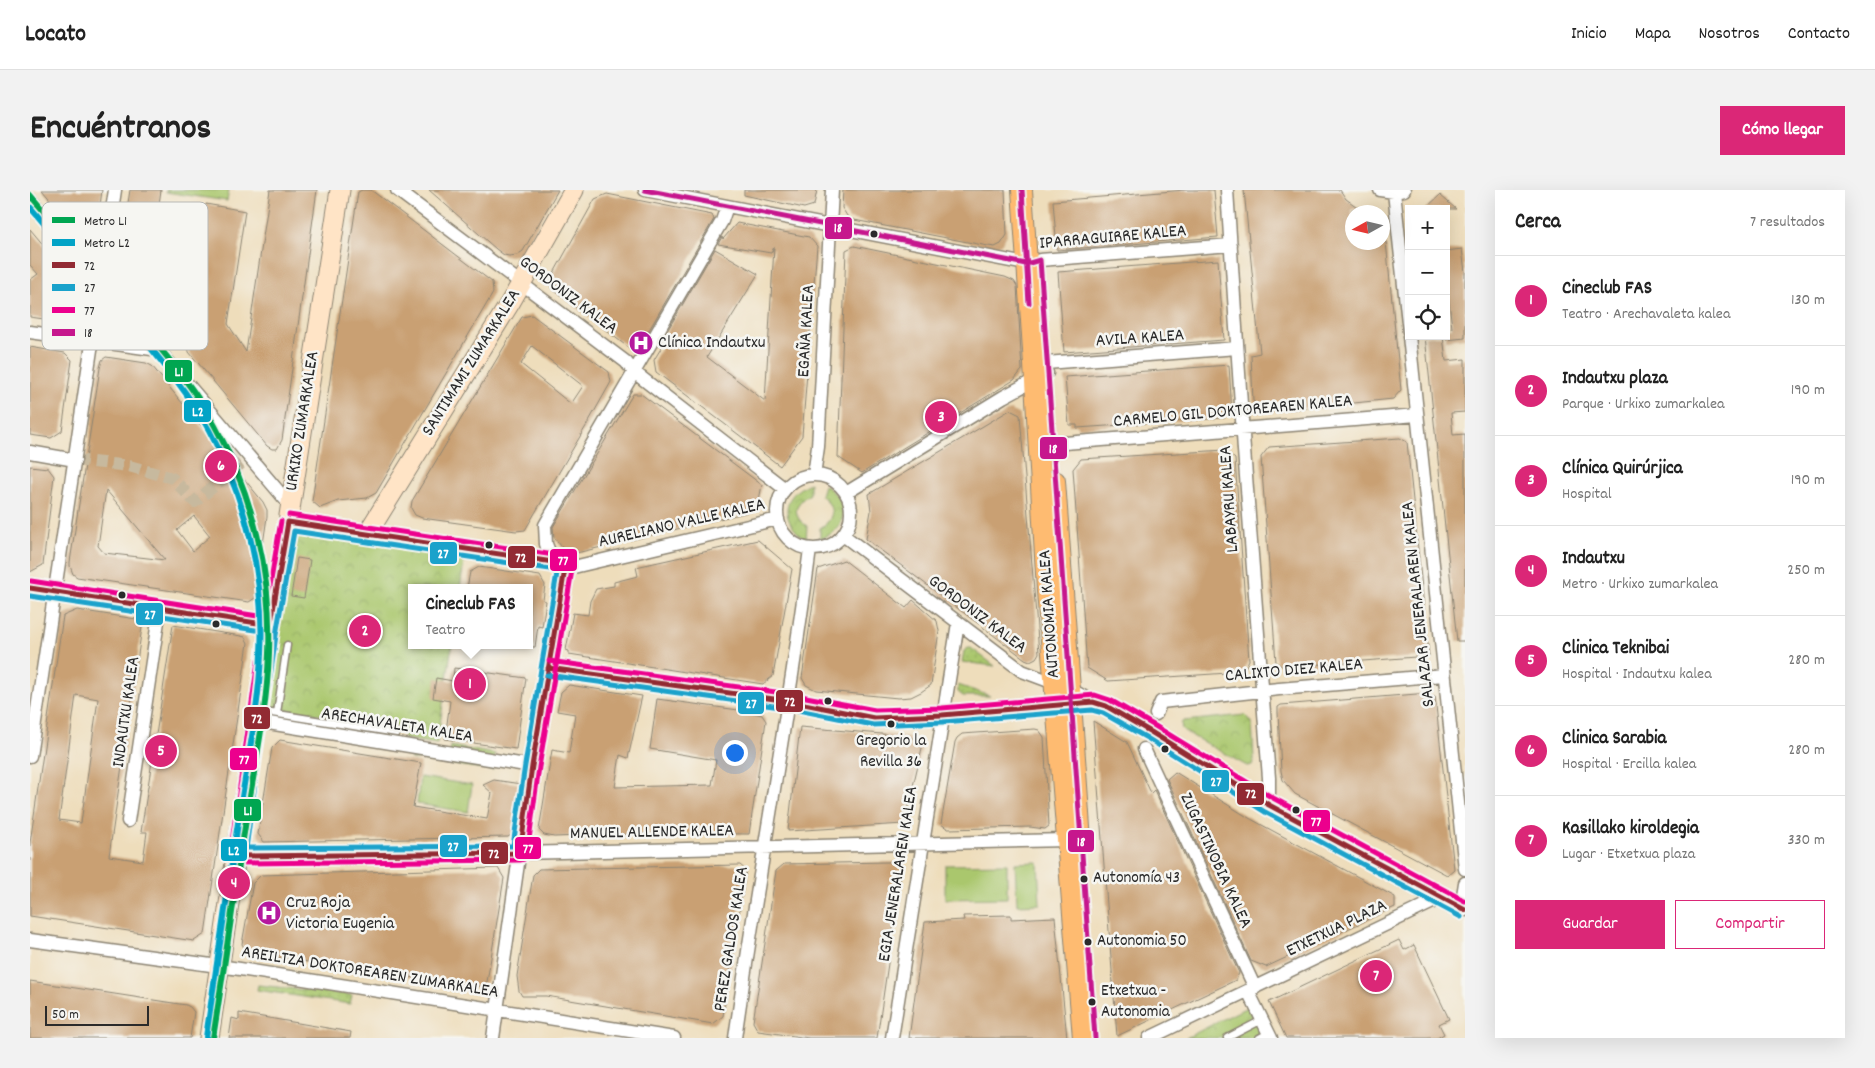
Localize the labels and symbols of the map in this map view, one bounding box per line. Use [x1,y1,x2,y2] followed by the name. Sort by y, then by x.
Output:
[42,202,208,350] legend
[1345,205,1390,250] north arrow
[84,212,127,232] text: Metro L1
[824,216,853,240] line badge: 18
[834,219,843,239] text: 18
[1038,219,1188,257] street label: IPARRAGUIRRE KALEA
[869,229,879,239] unlabelled marker
[84,234,130,254] text: Metro L2
[513,251,623,342] street label: GORDONIZ KALEA
[84,257,95,277] text: 72
[84,279,95,299] text: 27
[417,284,528,441] street label: SANTIMAMI ZUMARKALEA
[792,284,822,378] street label: EGAÑA KALEA
[84,302,95,322] text: 77
[1095,323,1185,355] street label: AVILA KALEA
[84,324,93,344] text: 18
[628,330,654,356] hospital icon: Clínica Indautxu
[658,331,766,356] place label: Clínica Indautxu
[280,349,326,493] street label: URKIXO ZUMARKALEA
[164,359,193,383] line badge: L1
[175,363,183,383] text: L1
[1112,389,1354,435] street label: CARMELO GIL DOKTOREAREN KALEA
[925,398,957,436] pin: 3
[183,399,212,423] line badge: L2
[192,403,204,423] text: L2
[1039,436,1068,460] line badge: 18
[1049,440,1058,460] text: 18
[1214,444,1246,553] street label: LABAYRU KALEA
[205,447,237,485] pin: 6
[596,493,768,555] street label: AURELIANO VALLE KALEA
[1396,500,1442,708] street label: SALAZAR JENERALAREN KALEA
[484,540,494,550] unlabelled marker
[429,541,458,565] line badge: 27
[437,545,449,565] text: 27
[507,545,536,569] line badge: 72
[549,548,578,572] line badge: 77
[515,549,527,569] text: 72
[1033,549,1067,679] street label: AUTONOMIA KALEA
[558,552,569,572] text: 77
[922,570,1032,661] street label: GORDONIZ KALEA
[117,590,127,600] unlabelled marker
[135,602,164,626] line badge: 27
[144,606,156,626] text: 27
[349,612,381,650] pin: 2
[211,619,221,629] unlabelled marker
[1224,653,1364,689] street label: CALIXTO DIEZ KALEA
[107,655,147,769] street label: INDAUTXU KALEA
[454,665,486,703] pin: 1
[775,689,804,713] line badge: 72
[737,691,765,715] line badge: 27
[784,693,796,713] text: 72
[745,695,757,715] text: 27
[823,696,833,706] unlabelled marker
[319,702,475,750] street label: ARECHAVALETA KALEA
[243,706,271,730] line badge: 72
[251,710,263,730] text: 72
[886,719,896,729] marker: Gregorio la Revilla 36
[856,730,927,775] place label: Gregorio la Revilla 36
[145,732,177,770] pin: 5
[722,740,748,766] your location
[1160,744,1170,754] unlabelled marker
[229,747,258,771] line badge: 77
[239,751,250,771] text: 77
[1201,769,1230,793] line badge: 27
[1210,773,1222,793] text: 27
[1236,782,1265,806] line badge: 72
[873,784,925,964] street label: EGIA JENERALAREN KALEA
[1245,785,1257,805] text: 72
[1173,789,1257,933] street label: ZUGASTINOBIA KALEA
[233,798,262,822] line badge: L1
[244,802,252,822] text: L1
[1291,805,1301,815] unlabelled marker
[1302,809,1331,833] line badge: 77
[1311,813,1322,833] text: 77
[570,819,735,847] street label: MANUEL ALLENDE KALEA
[1067,829,1095,853] line badge: 18
[1077,833,1086,853] text: 18
[439,834,468,858] line badge: 27
[514,836,542,860] line badge: 77
[220,838,248,862] line badge: L2
[447,838,459,858] text: 27
[523,840,534,860] text: 77
[480,841,509,865] line badge: 72
[228,842,240,862] text: L2
[488,845,500,865] text: 72
[218,864,250,902] pin: 4
[708,864,756,1013] street label: PEREZ GALDOS KALEA
[1093,867,1180,891] place label: Autonomía 43
[1079,874,1089,884] marker: Autonomía 43
[286,891,395,937] place label: Cruz Roja Victoria Eugenia
[1282,894,1392,964] street label: ETXETXUA PLAZA
[256,900,282,926] hospital icon: Cruz Roja Victoria Eugenia
[1097,930,1187,954] place label: Autonomia 50
[1083,937,1093,947] marker: Autonomia 50
[240,940,501,1006] street label: AREILTZA DOKTOREAREN ZUMARKALEA
[1360,957,1392,995] pin: 7
[1101,980,1171,1025] place label: Etxetxua - Autonomia
[1087,997,1097,1007] marker: Etxetxua - Autonomia
[45,1003,149,1026] scale bar

